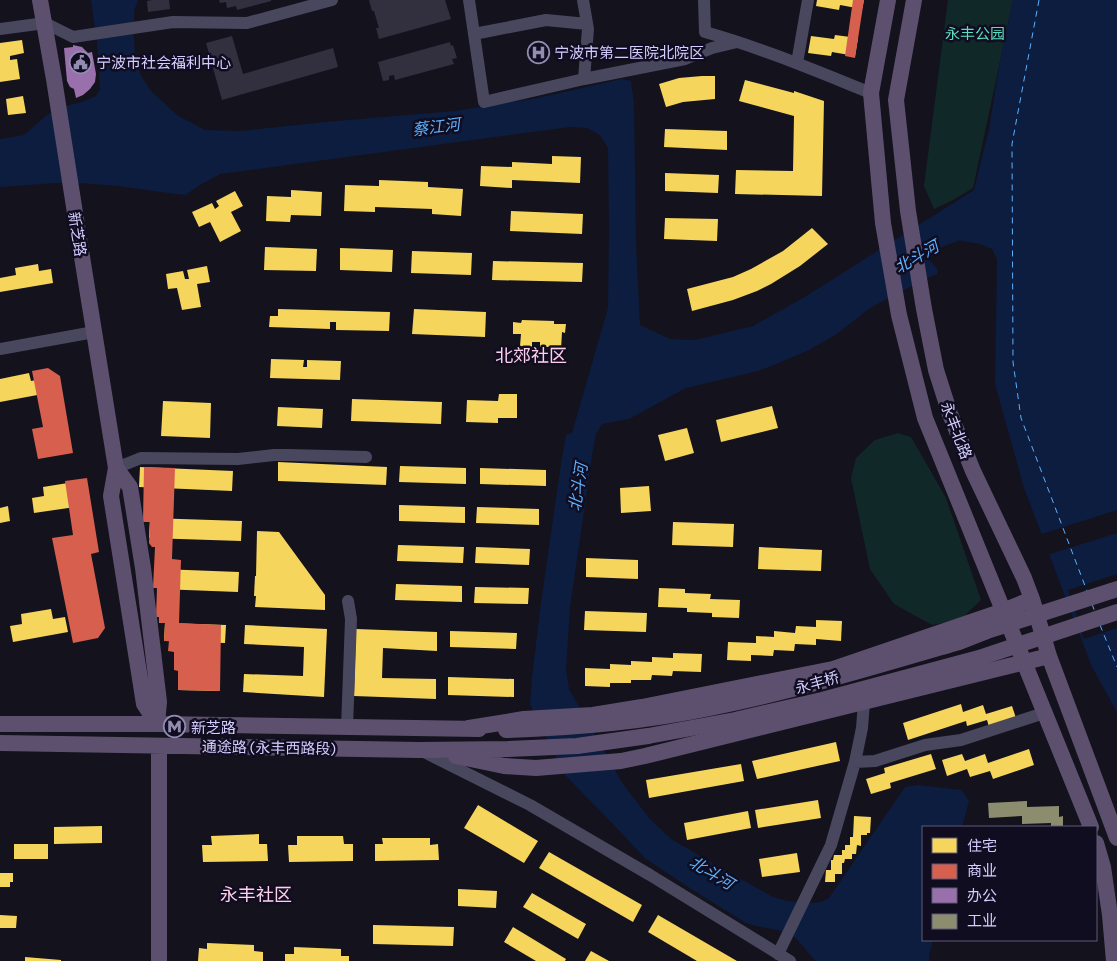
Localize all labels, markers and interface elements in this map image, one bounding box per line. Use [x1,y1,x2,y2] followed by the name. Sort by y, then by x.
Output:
[945,24,1005,42] park label: 永丰公园
[526,40,550,64] hospital icon: 宁波市第二医院北院区
[554,43,704,61] place label: 宁波市第二医院北院区
[68,50,92,74] public building icon: 宁波市社会福利中心
[96,53,231,71] place label: 宁波市社会福利中心
[411,113,464,138] water label: 蔡江河
[66,210,90,258] street label: 新芝路
[890,234,944,276] water label: 北斗河
[495,344,567,366] district label: 北郊社区
[938,399,976,461] street label: 永丰北路
[564,459,591,512] water label: 北斗河
[793,667,841,697] street label: 永丰桥
[163,715,187,739] metro station icon: 新芝路
[191,718,236,736] place label: 新芝路
[202,737,336,757] street label: 通途路 (永丰西路段)
[922,826,1097,941] legend
[967,836,997,854] text: 住宅
[687,851,740,894] water label: 北斗河
[967,861,997,879] text: 商业
[220,883,292,905] district label: 永丰社区
[967,886,997,904] text: 办公
[967,911,997,929] text: 工业

